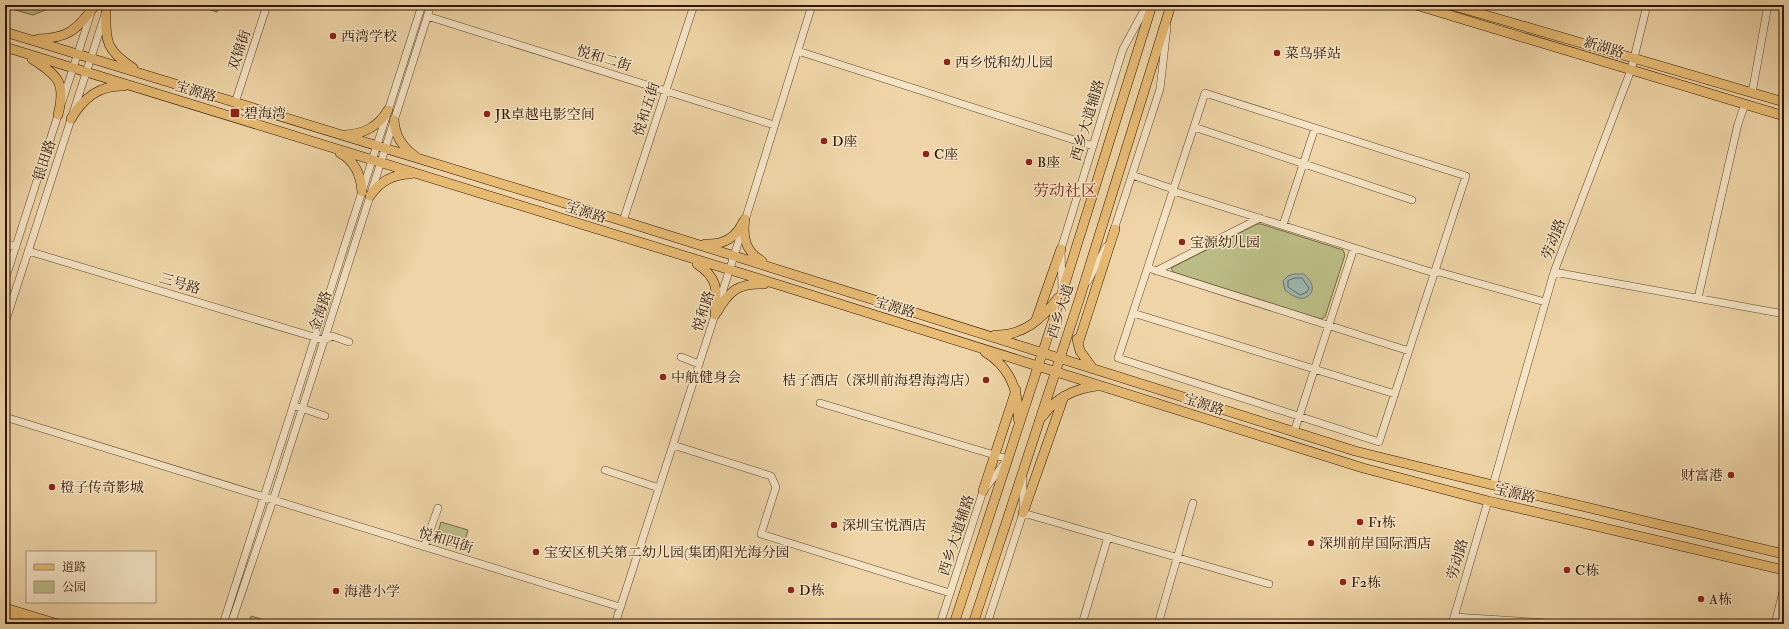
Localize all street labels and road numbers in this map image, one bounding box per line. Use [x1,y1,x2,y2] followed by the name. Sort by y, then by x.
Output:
[225,28,254,73] street label: 双锦街
[1581,33,1626,62] street label: 新湖路
[575,42,633,75] street label: 悦和二街
[173,77,218,106] street label: 宝源路
[1067,77,1108,163] street label: 西乡大道辅路
[630,80,663,138] street label: 悦和五街
[30,138,59,183] street label: 银田路
[563,198,608,227] street label: 宝源路
[1538,217,1569,262] street label: 劳动路
[157,269,202,298] street label: 三号路
[1044,282,1077,340] street label: 西乡大道
[306,289,335,334] street label: 金海路
[689,289,718,334] street label: 悦和路
[872,293,917,322] street label: 宝源路
[1181,390,1226,419] street label: 宝源路
[1493,480,1537,506] street label: 宝源路
[935,493,978,578] street label: 西乡大道辅路
[417,524,475,557] street label: 悦和四街
[1444,537,1471,582] street label: 劳动路

